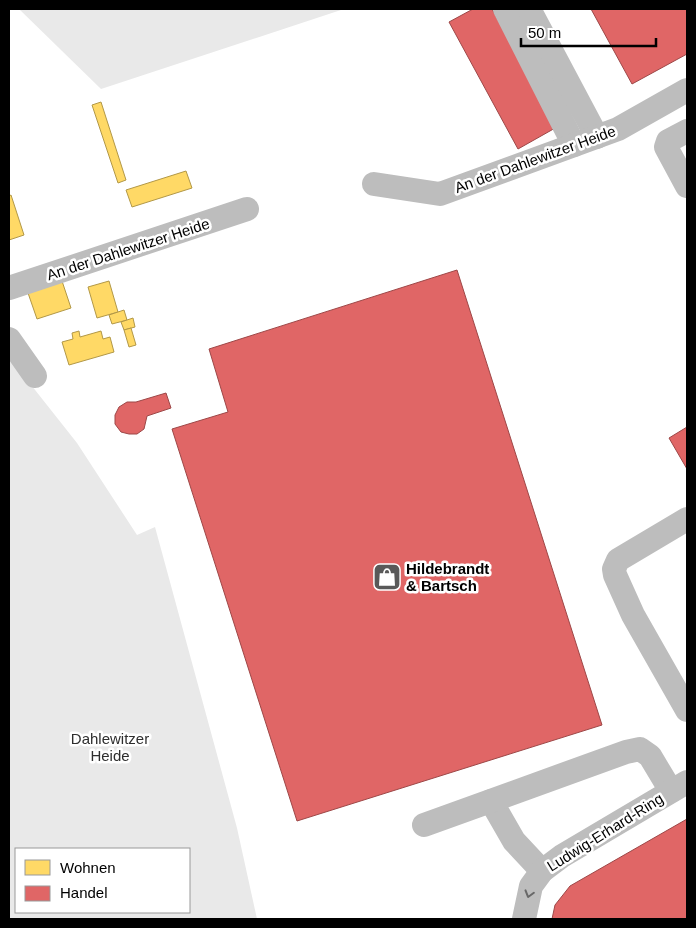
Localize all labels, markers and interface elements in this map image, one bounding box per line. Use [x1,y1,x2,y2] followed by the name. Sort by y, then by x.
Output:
[521,15,656,47] scale bar
[528,24,561,41] text: 50 m
[452,122,618,196] street label: An der Dahlewitzer Heide
[44,215,212,283] street label: An der Dahlewitzer Heide
[406,560,489,594] place label: Hildebrandt & Bartsch
[372,562,402,592] shop icon: Hildebrandt & Bartsch
[71,730,149,764] park label: Dahlewitzer Heide
[544,789,666,875] street label: Ludwig-Erhard-Ring
[15,848,190,913] legend
[60,859,116,876] text: Wohnen
[60,884,108,901] text: Handel
[524,889,534,897] one-way arrow

